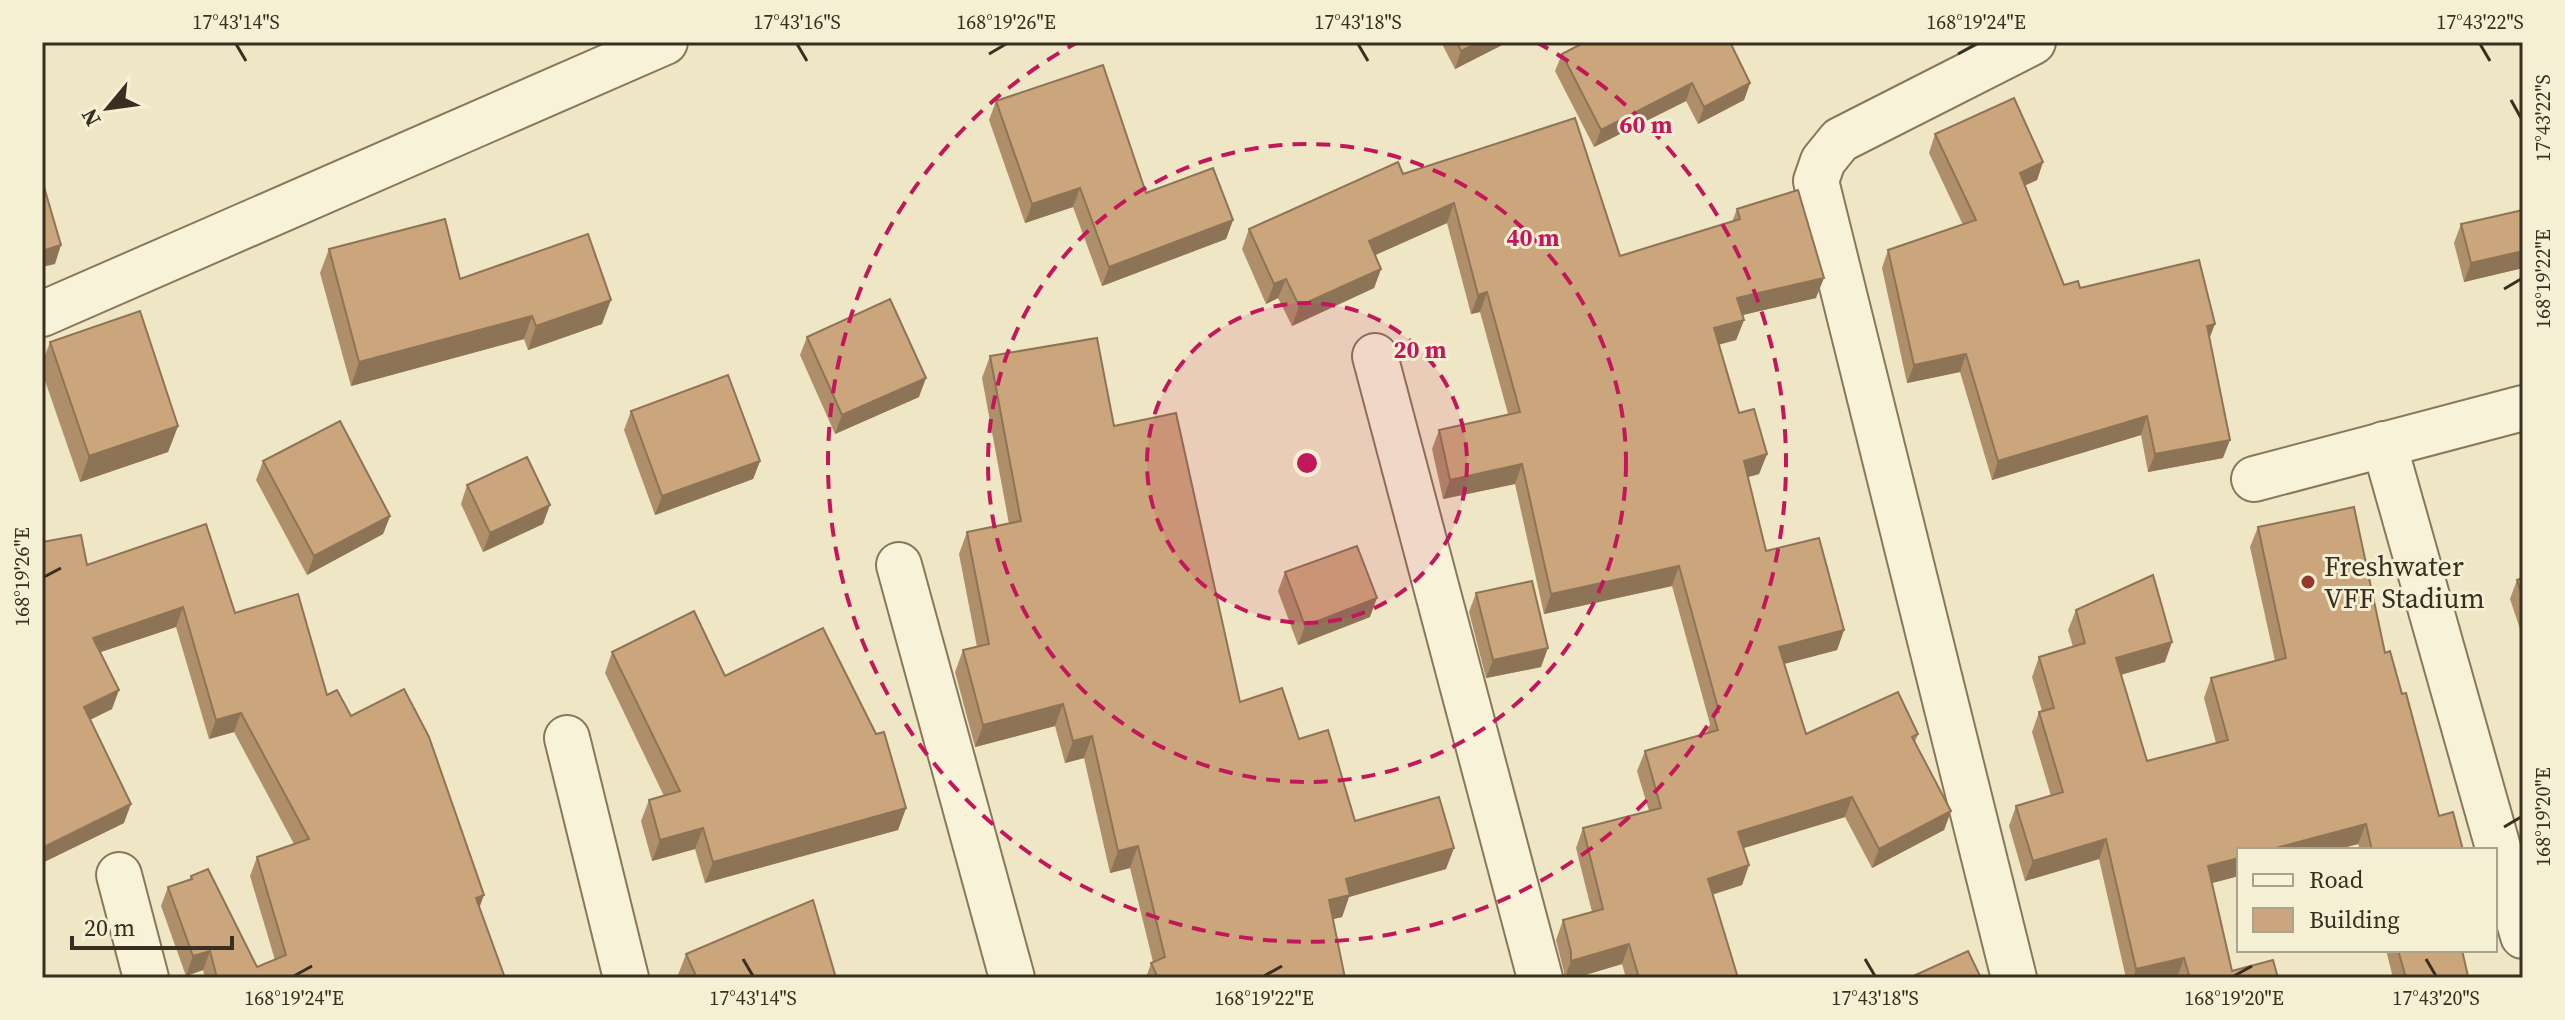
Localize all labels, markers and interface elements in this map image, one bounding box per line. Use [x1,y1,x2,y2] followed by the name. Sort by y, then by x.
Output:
[192,8,280,36] text: 17°43'14"S
[753,8,841,36] text: 17°43'16"S
[956,8,1056,36] text: 168°19'26"E
[1314,8,1402,36] text: 17°43'18"S
[1926,8,2026,36] text: 168°19'24"E
[2436,8,2524,36] text: 17°43'22"S
[68,68,148,148] north arrow
[2529,74,2557,162] text: 17°43'22"S
[74,103,108,132] text: N
[1620,108,1673,141] text: 60 m
[1507,221,1560,254] text: 40 m
[2529,229,2557,329] text: 168°19'22"E
[1394,333,1447,366] text: 20 m
[1293,449,1321,477] centre of rings
[8,527,36,627] text: 168°19'26"E
[2324,547,2485,617] place label: Freshwater VFF Stadium
[2299,573,2317,591] marker: Freshwater VFF Stadium
[2529,767,2557,867] text: 168°19'20"E
[2237,848,2497,952] legend
[2309,863,2364,896] text: Road
[72,900,232,950] scale bar
[2309,903,2400,936] text: Building
[84,911,135,944] text: 20 m
[244,984,344,1012] text: 168°19'24"E
[709,984,797,1012] text: 17°43'14"S
[1214,984,1314,1012] text: 168°19'22"E
[1831,984,1919,1012] text: 17°43'18"S
[2184,984,2284,1012] text: 168°19'20"E
[2392,984,2480,1012] text: 17°43'20"S

